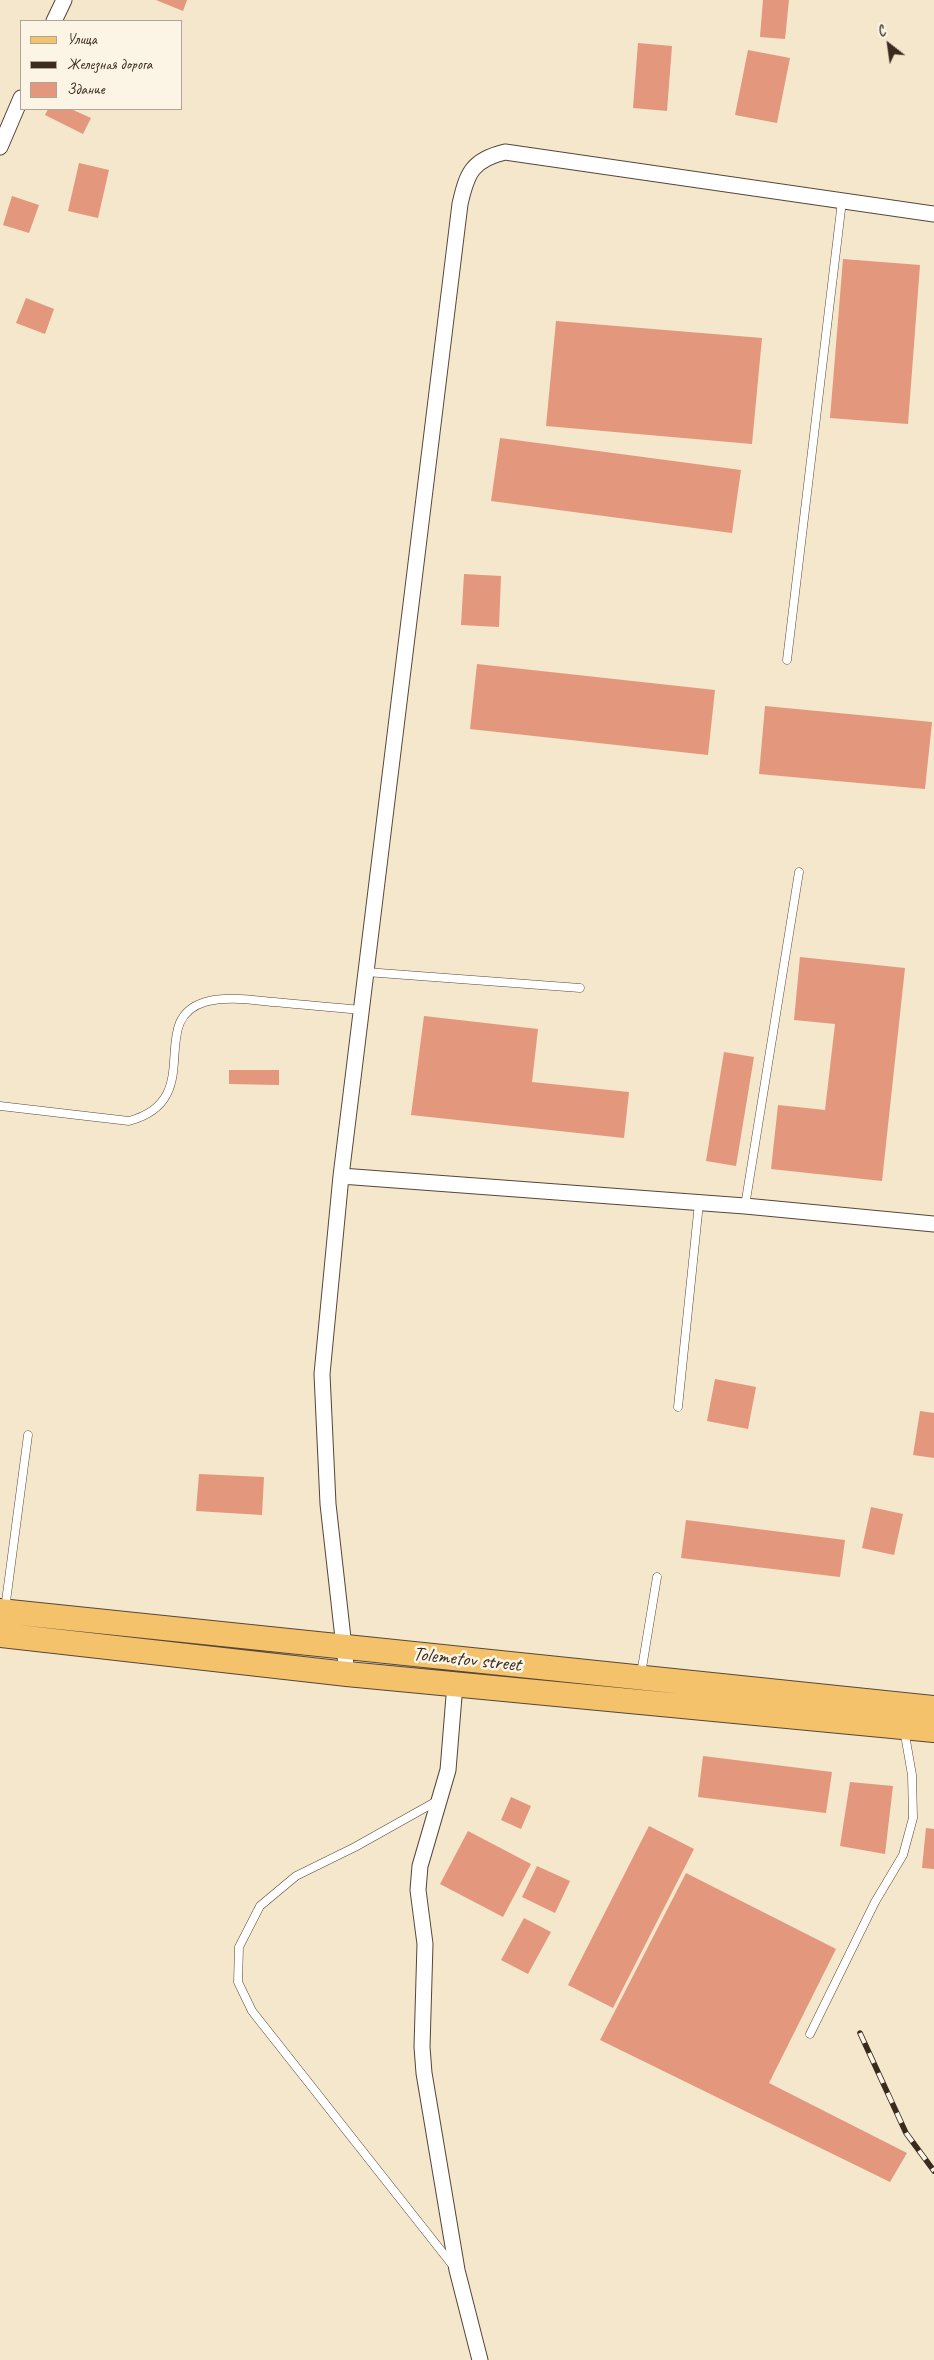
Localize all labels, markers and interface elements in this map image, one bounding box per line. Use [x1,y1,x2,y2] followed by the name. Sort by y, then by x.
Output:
[20,20,182,110] legend
[864,20,914,70] north arrow
[874,22,888,41] text: С
[67,30,97,49] text: Улица
[67,55,152,74] text: Железная дорога
[67,80,105,99] text: Здание
[412,1642,522,1678] street label: Tolemetov street

